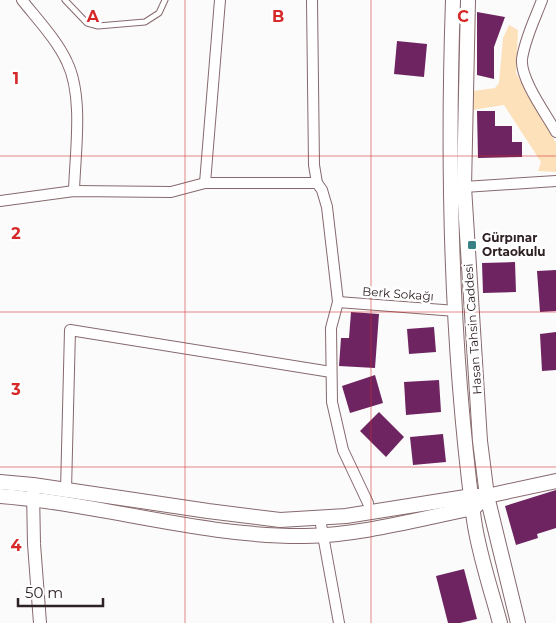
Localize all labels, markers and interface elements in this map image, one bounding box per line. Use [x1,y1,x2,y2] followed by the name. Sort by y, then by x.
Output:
[86,7,100,26] text: A
[272,7,284,26] text: B
[457,7,469,26] text: C
[13,69,19,88] text: 1
[11,224,21,243] text: 2
[482,230,546,259] place label: Gürpınar Ortaokulu
[466,239,478,251] marker: Gürpınar Ortaokulu
[460,263,485,395] street label: Hasan Tahsin Caddesi
[362,284,434,303] street label: Berk Sokağı
[10,380,21,399] text: 3
[10,536,22,555] text: 4
[18,576,102,608] scale bar
[25,583,63,602] text: 50 m

